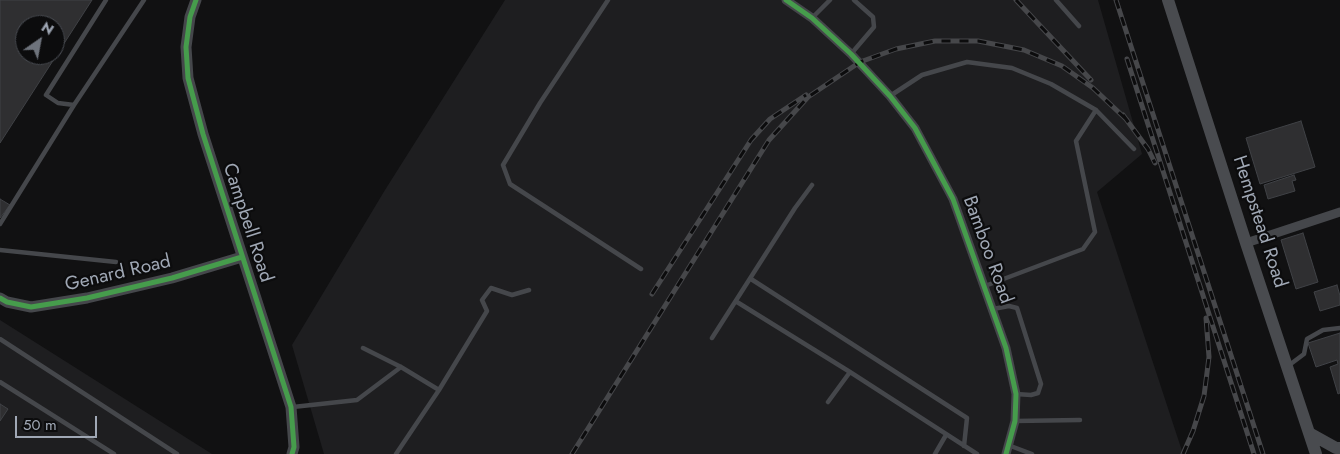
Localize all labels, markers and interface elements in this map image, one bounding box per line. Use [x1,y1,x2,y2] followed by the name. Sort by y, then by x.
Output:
[15,15,65,65] north arrow
[38,17,58,40] text: N
[1227,153,1291,291] street label: Hempstead Road
[217,161,277,285] street label: Campbell Road
[957,193,1017,307] street label: Bamboo Road
[63,251,173,297] street label: Genard Road
[18,406,100,438] scale bar
[23,414,57,436] text: 50 m

